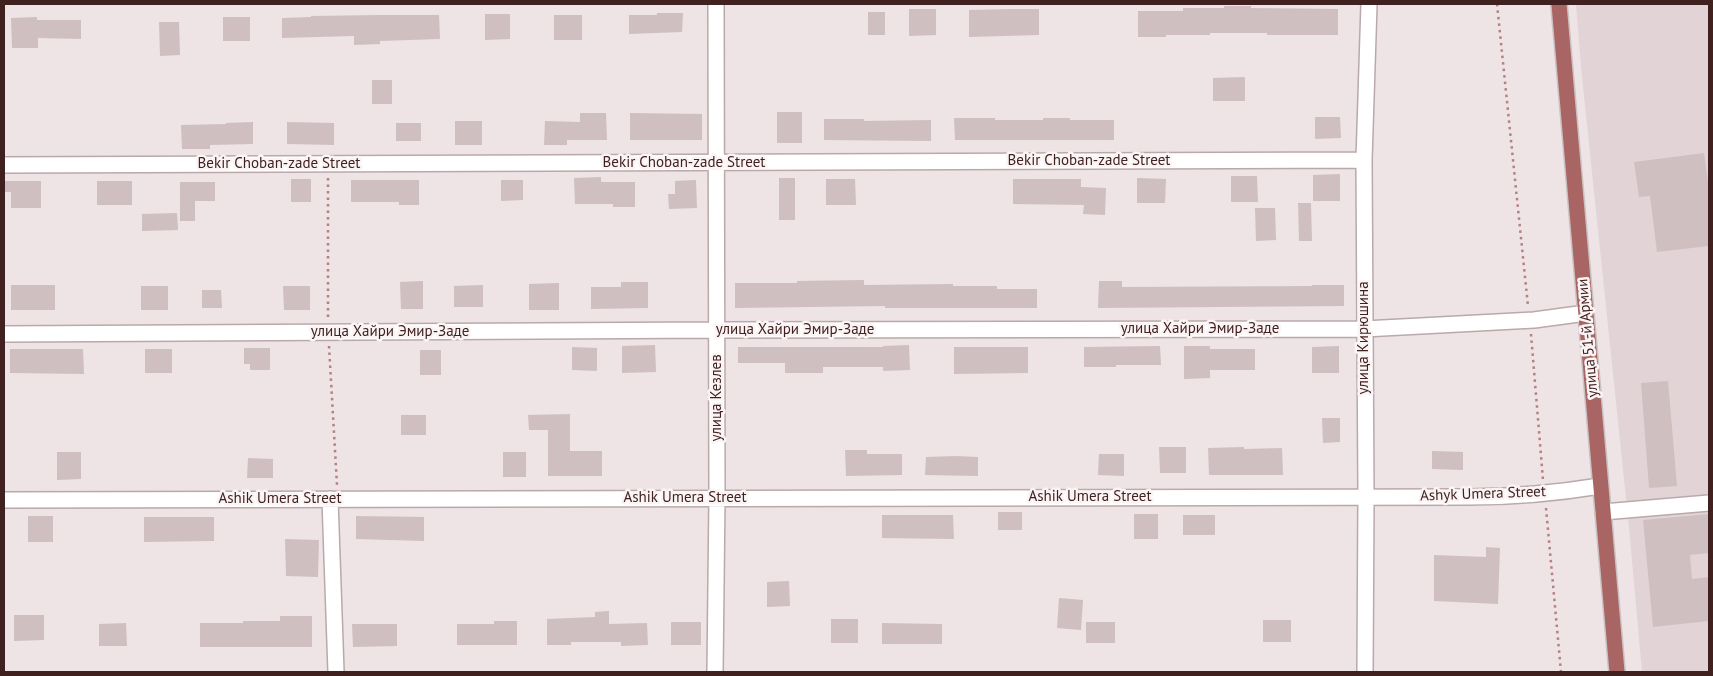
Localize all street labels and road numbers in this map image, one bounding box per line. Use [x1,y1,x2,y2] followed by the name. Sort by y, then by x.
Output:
[1008,152,1170,170] street label: Bekir Choban-zade Street
[603,154,765,172] street label: Bekir Choban-zade Street
[198,155,360,173] street label: Bekir Choban-zade Street
[1574,278,1602,398] street label: улица 51-й Армии
[1355,281,1373,395] street label: улица Кирюшина
[1121,320,1279,338] street label: улица Хайри Эмир-Заде
[716,321,874,339] street label: улица Хайри Эмир-Заде
[311,323,469,341] street label: улица Хайри Эмир-Заде
[708,354,726,442] street label: улица Кезлев
[1420,483,1546,505] street label: Ashyk Umera Street
[1029,488,1151,506] street label: Ashik Umera Street
[624,489,746,507] street label: Ashik Umera Street
[219,490,341,508] street label: Ashik Umera Street

